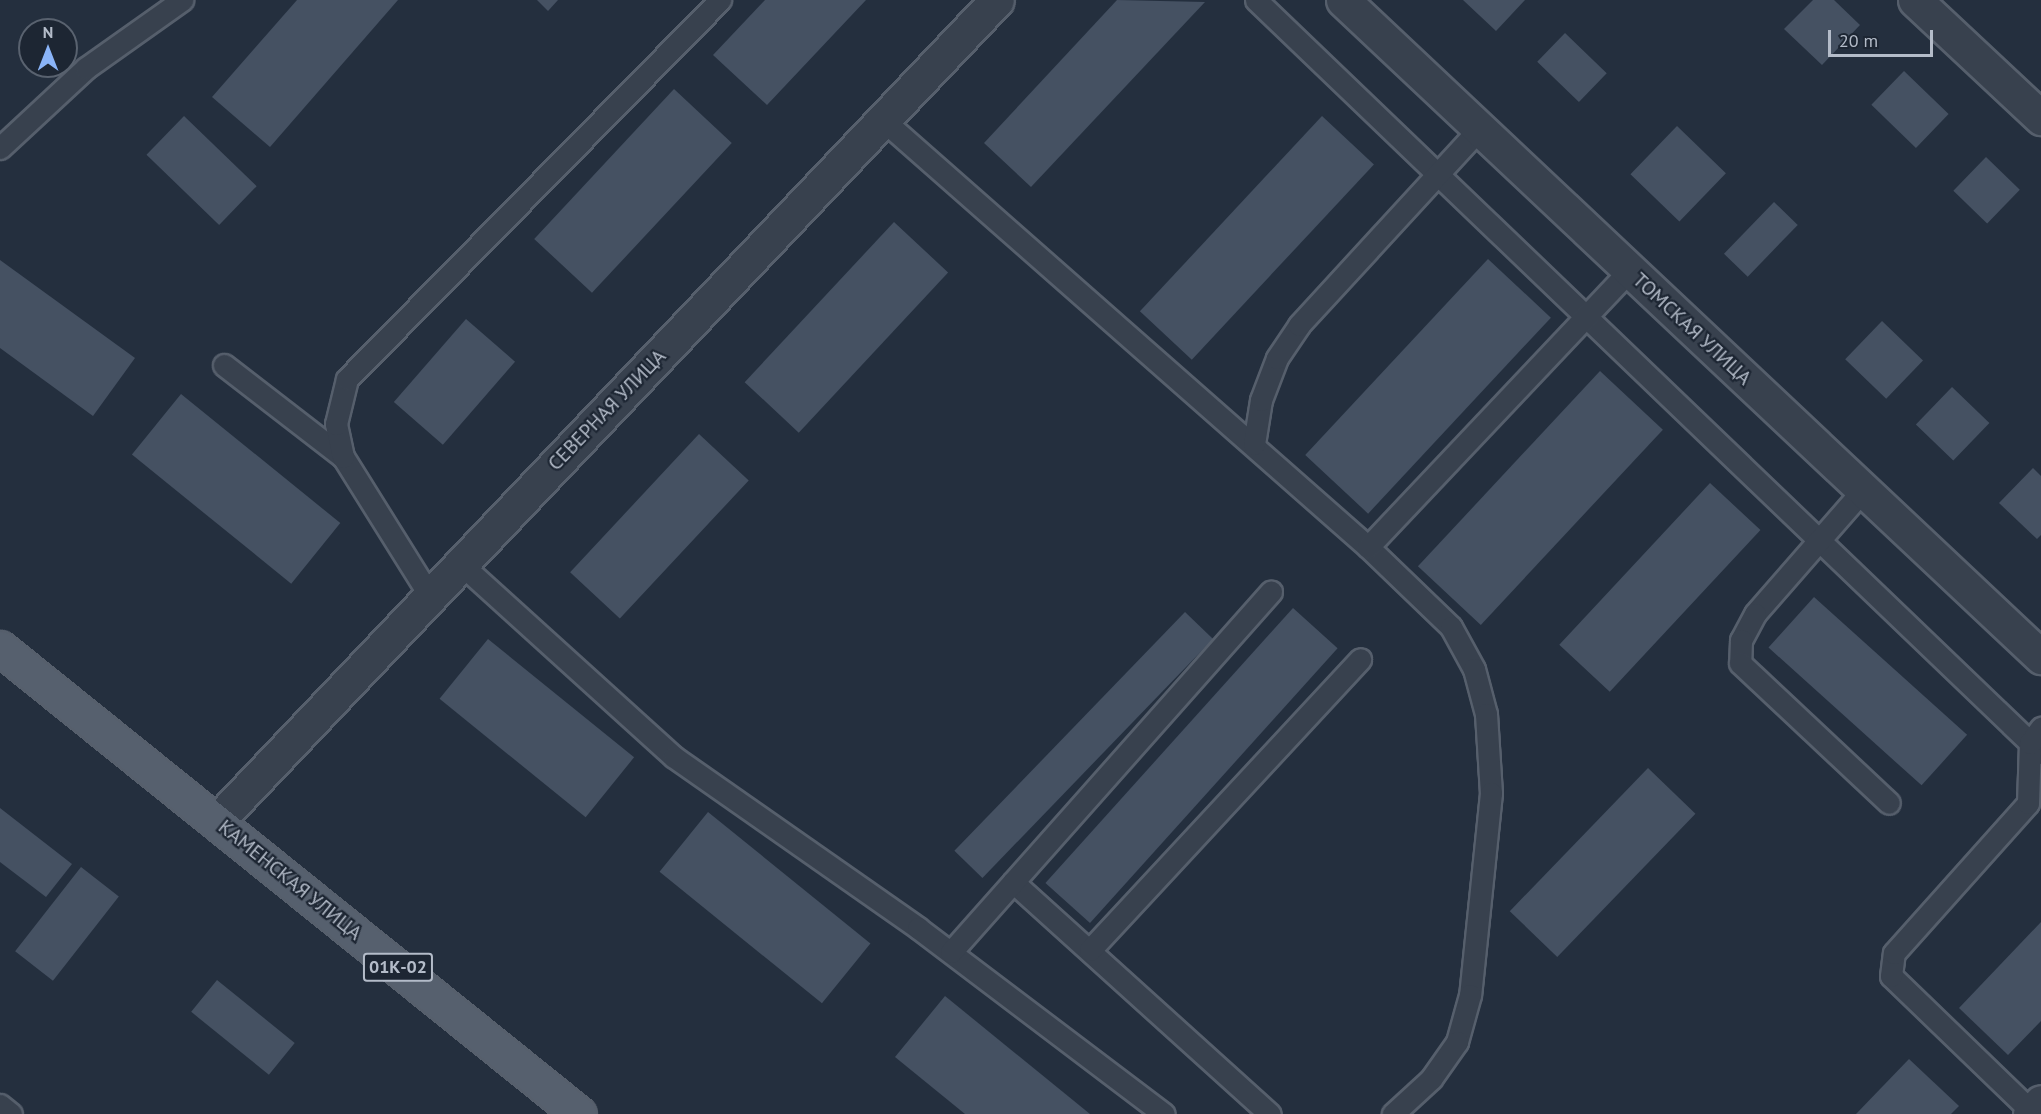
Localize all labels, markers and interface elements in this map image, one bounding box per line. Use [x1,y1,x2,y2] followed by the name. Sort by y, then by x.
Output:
[18,18,78,78] north arrow
[1831,18,1936,56] scale bar
[43,22,53,42] text: N
[1839,29,1878,52] text: 20 m
[1628,268,1756,390] street label: ТОМСКАЯ УЛИЦА
[543,344,671,476] street label: СЕВЕРНАЯ УЛИЦА
[213,815,367,945] street label: КАМЕНСКАЯ УЛИЦА
[362,952,434,982] road number: 01К-02

